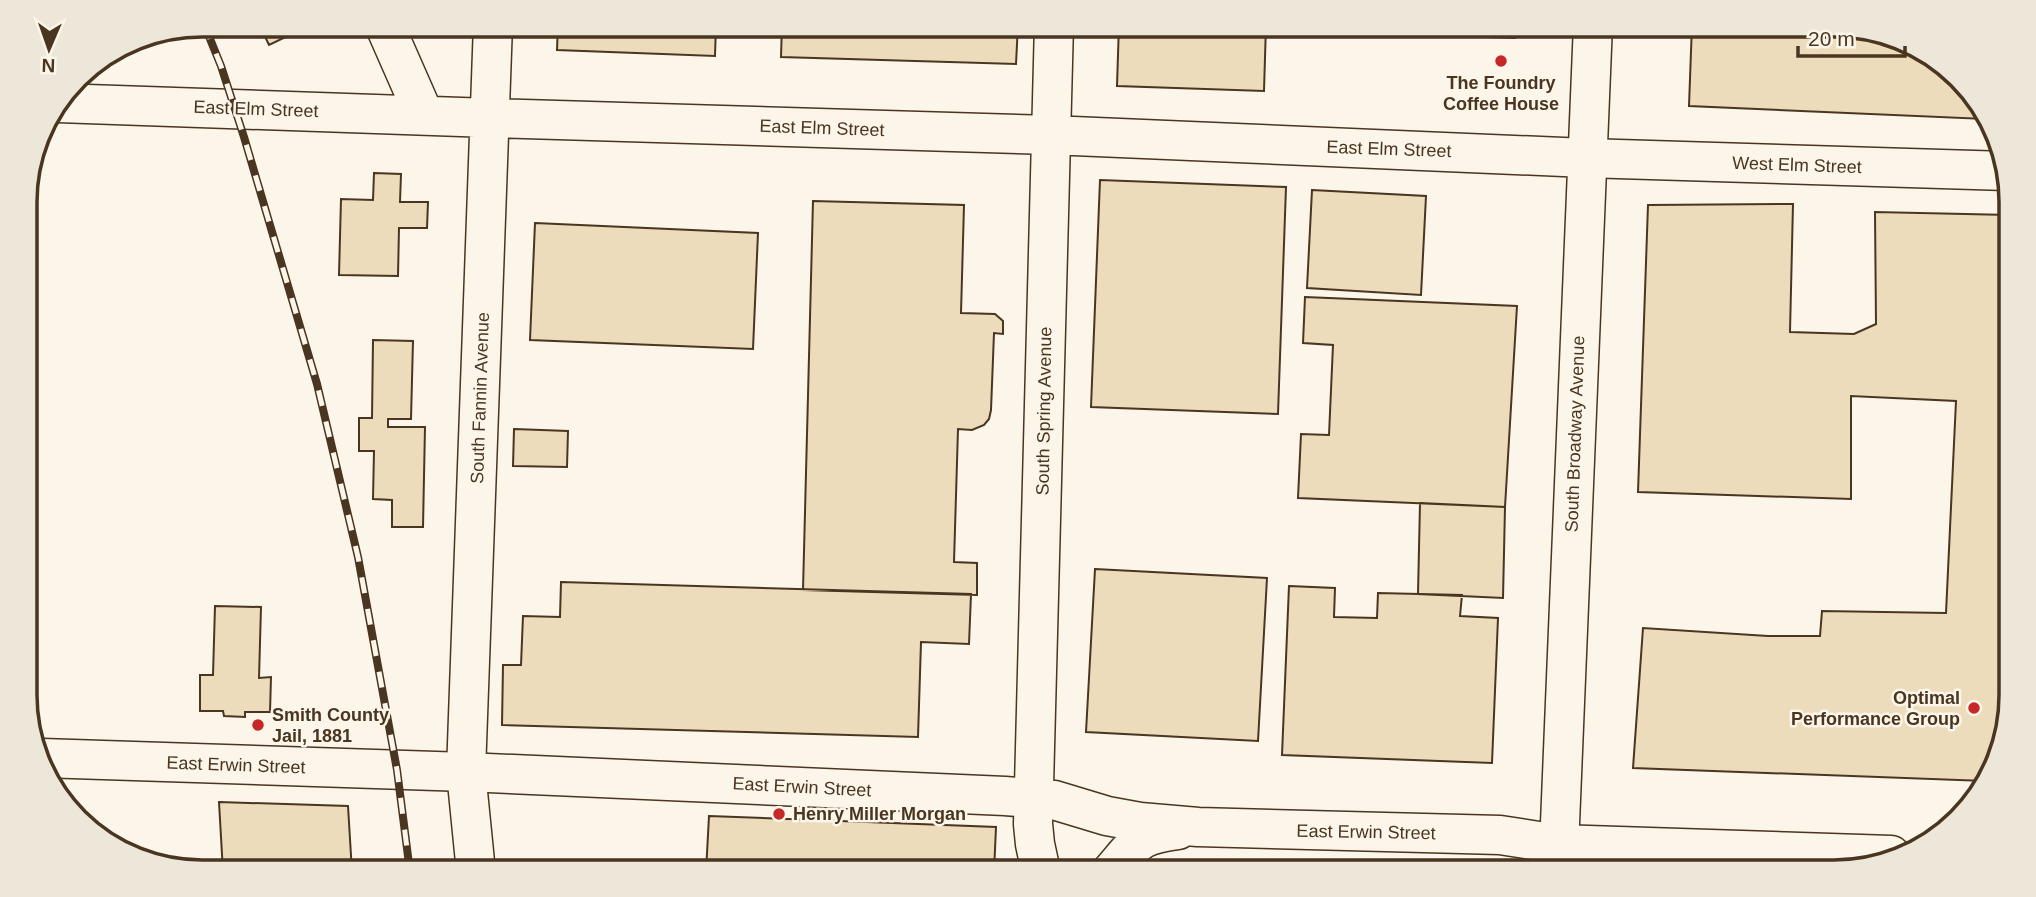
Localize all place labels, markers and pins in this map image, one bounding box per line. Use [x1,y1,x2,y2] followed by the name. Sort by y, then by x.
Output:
[1493,53,1509,69] marker: The Foundry Coffee House
[1443,73,1559,114] place label: The Foundry Coffee House
[1791,688,1960,729] place label: Optimal Performance Group
[1966,700,1982,716] marker: Optimal Performance Group
[272,705,389,746] place label: Smith County Jail, 1881
[250,717,266,733] marker: Smith County Jail, 1881
[793,804,966,824] place label: Henry Miller Morgan
[771,806,787,822] marker: Henry Miller Morgan

